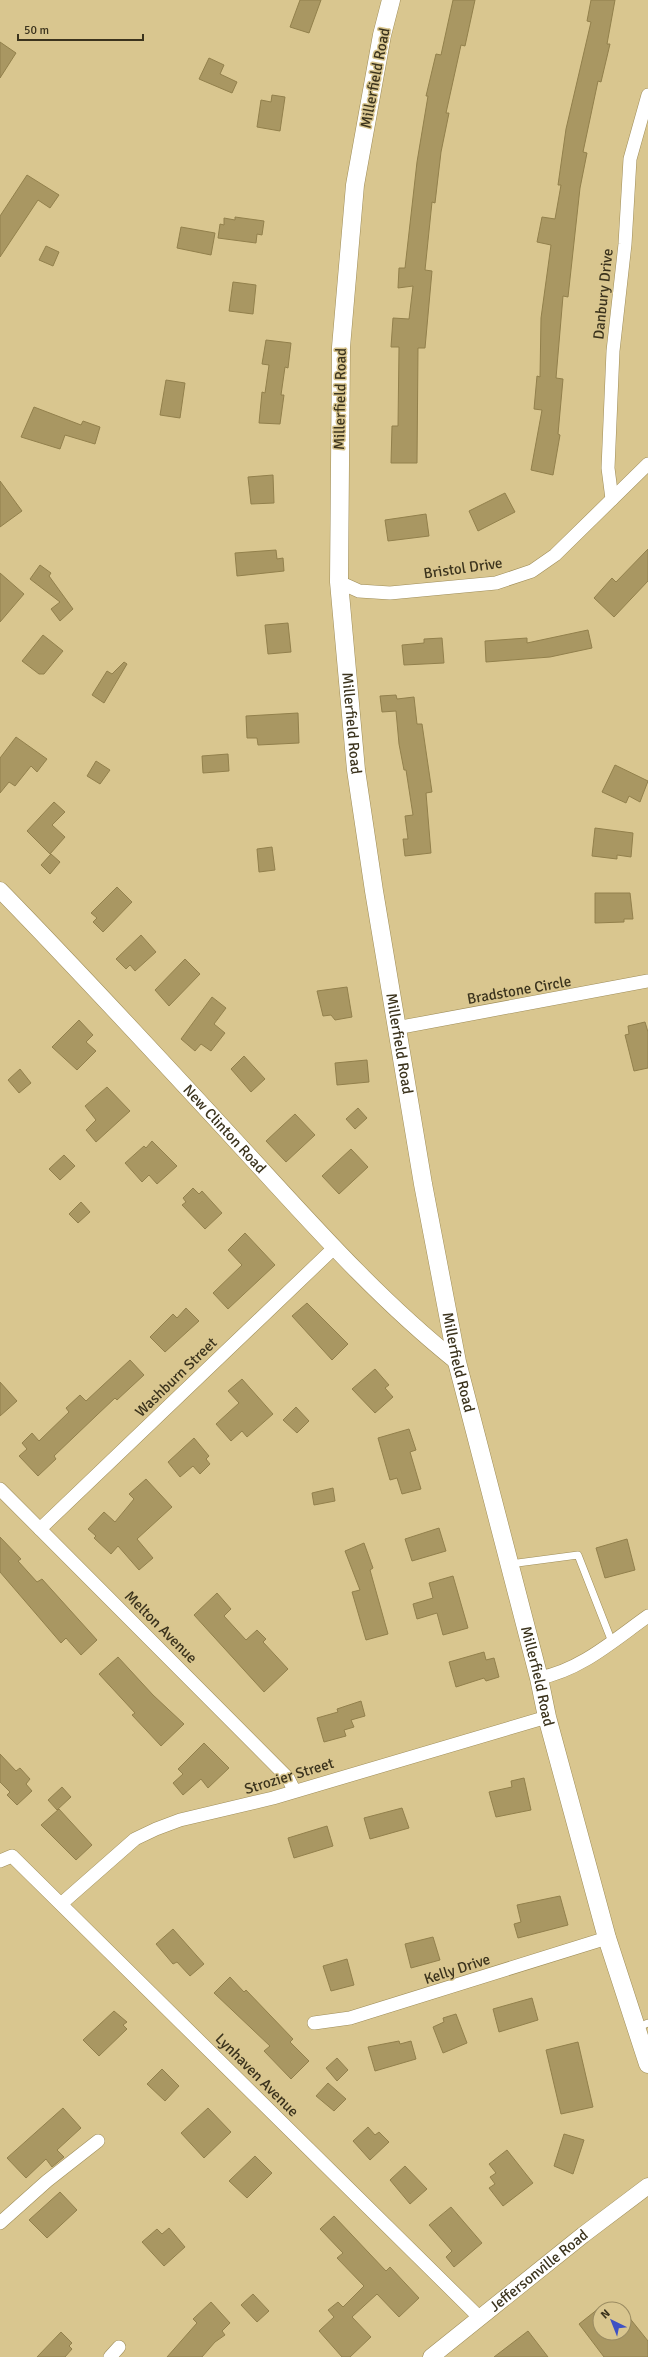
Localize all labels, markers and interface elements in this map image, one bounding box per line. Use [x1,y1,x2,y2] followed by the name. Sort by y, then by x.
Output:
[18,16,143,42] scale bar
[24,23,49,38] text: 50 m
[356,26,394,130] street label: Millerfield Road
[589,248,617,340] street label: Danbury Drive
[330,348,350,450] street label: Millerfield Road
[422,554,504,582] street label: Bristol Drive
[338,672,366,775] street label: Millerfield Road
[466,972,572,1008] street label: Bradstone Circle
[382,992,417,1096] street label: Millerfield Road
[179,1081,270,1177] street label: New Clinton Road
[439,1311,479,1414] street label: Millerfield Road
[131,1333,221,1421] street label: Washburn Street
[121,1587,201,1667] street label: Melton Avenue
[517,1624,558,1728] street label: Millerfield Road
[242,1754,336,1798] street label: Strozier Street
[422,1950,492,1988] street label: Kelly Drive
[212,2030,302,2120] street label: Lynhaven Avenue
[486,2226,592,2316] street label: Jeffersonville Road
[592,2301,632,2341] north arrow
[598,2307,613,2321] text: N

